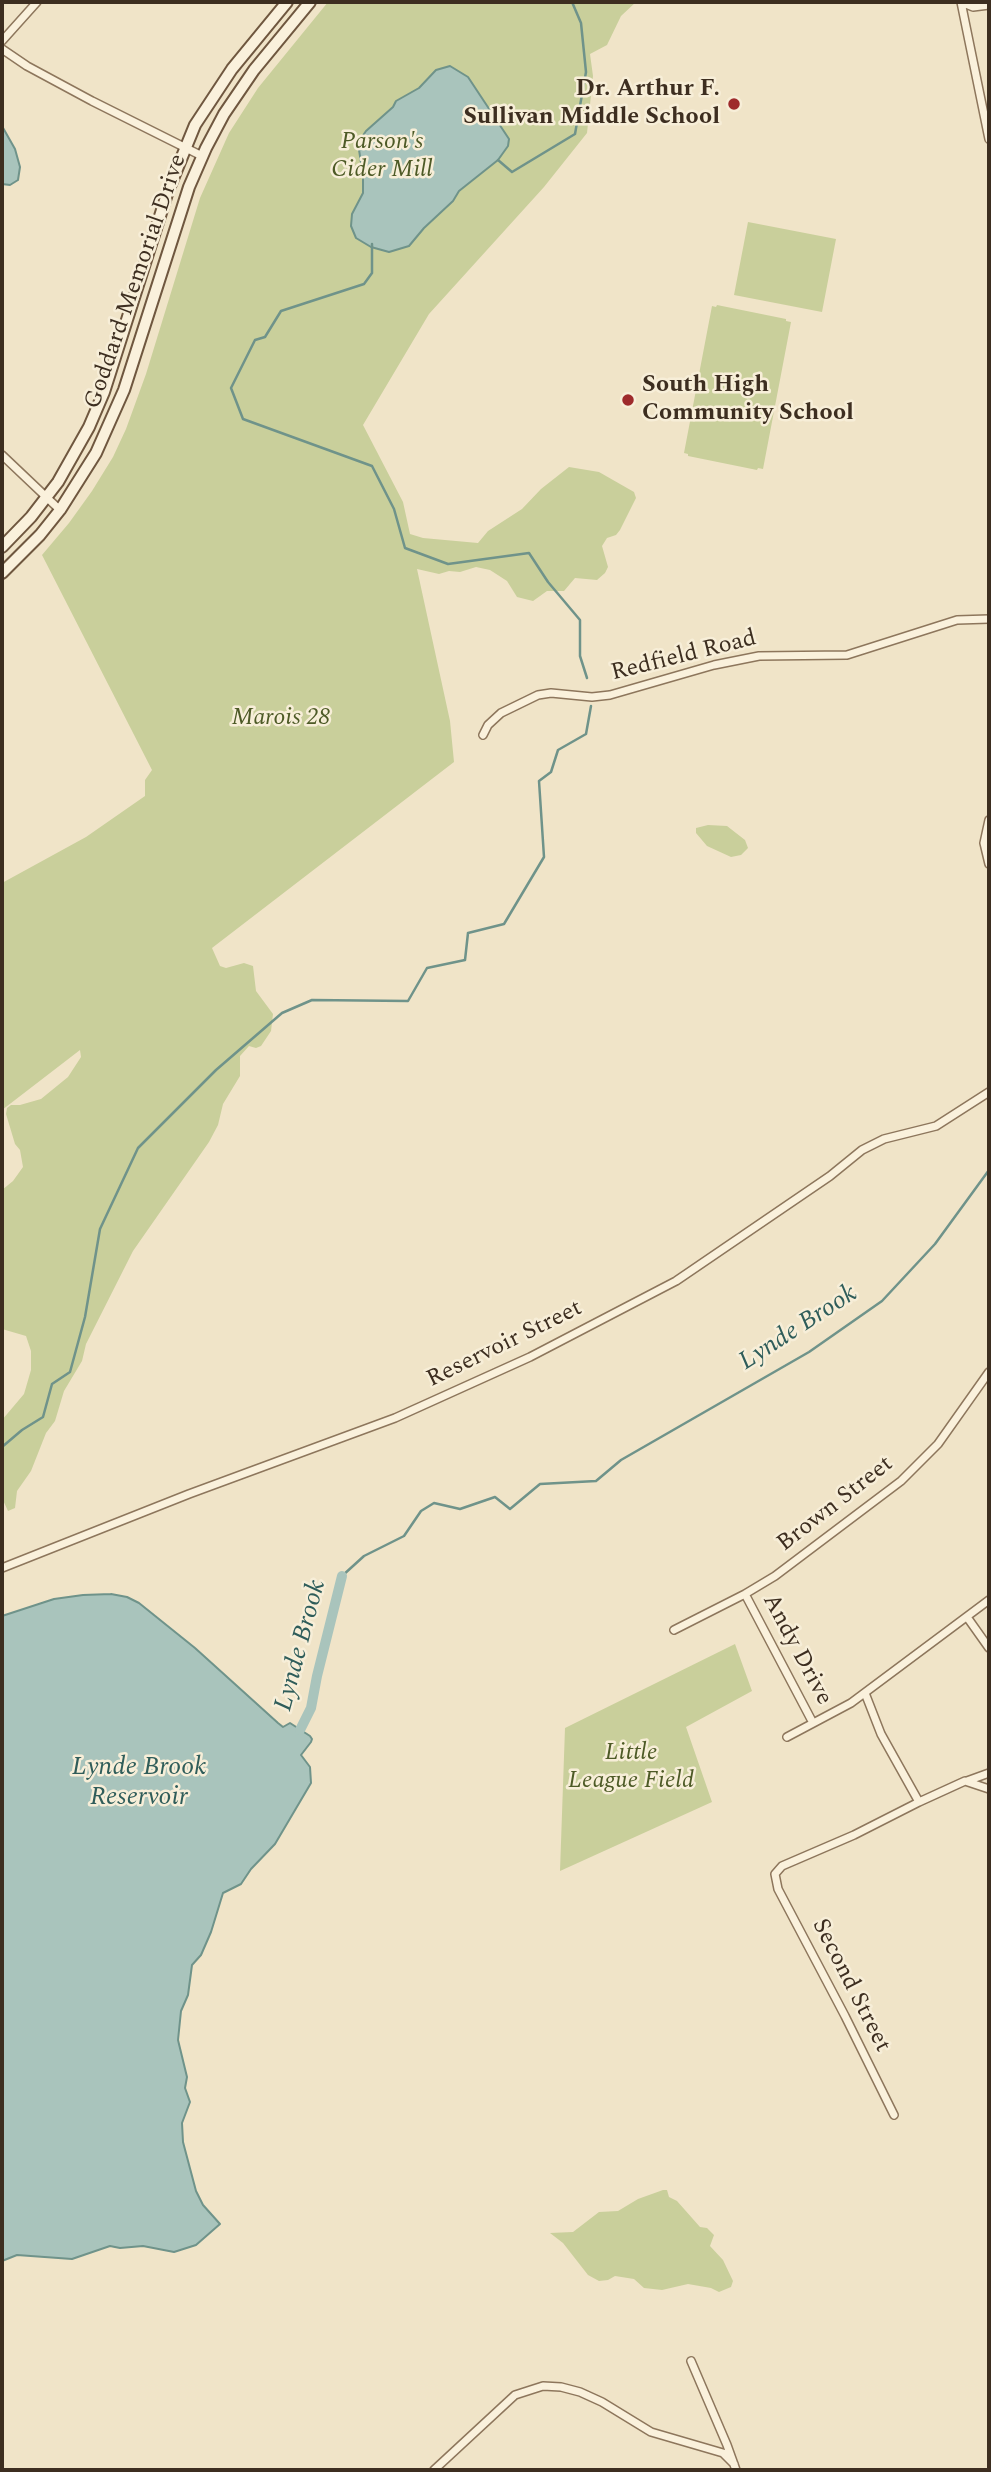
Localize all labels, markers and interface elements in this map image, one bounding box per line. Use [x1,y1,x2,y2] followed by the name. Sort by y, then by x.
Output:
[463,76,720,132] place label: Dr. Arthur F. Sullivan Middle School
[726,96,742,112] marker: Dr. Arthur F. Sullivan Middle School
[331,129,433,185] park label: Parson's Cider Mill
[80,151,194,413] street label: Goddard Memorial Drive
[642,372,854,428] place label: South High Community School
[620,392,636,408] marker: South High Community School
[608,625,760,689] street label: Redfield Road
[232,705,330,733] park label: Marois 28
[734,1279,864,1379] water label: Lynde Brook
[423,1295,587,1395] street label: Reservoir Street
[772,1451,900,1559] street label: Brown Street
[270,1577,334,1715] water label: Lynde Brook
[755,1590,837,1710] street label: Andy Drive
[568,1740,694,1796] park label: Little League Field
[72,1753,206,1814] water label: Lynde Brook Reservoir
[804,1915,896,2057] street label: Second Street

